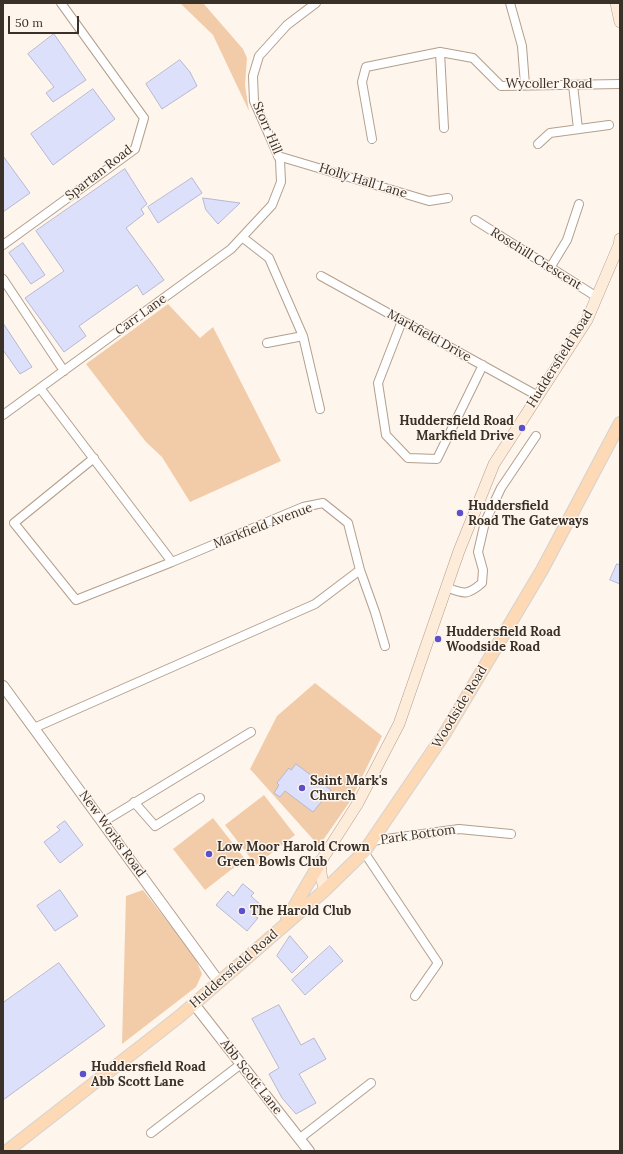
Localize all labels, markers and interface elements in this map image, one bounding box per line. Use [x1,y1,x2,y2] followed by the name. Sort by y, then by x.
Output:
[10,8,81,34] scale bar
[15,15,43,30] text: 50 m
[505,76,593,92] street label: Wycoller Road
[249,99,285,157] street label: Storr Hill
[62,142,136,204] street label: Spartan Road
[317,160,409,202] street label: Holly Hall Lane
[487,225,585,293] street label: Rosehill Crescent
[112,291,170,339] street label: Carr Lane
[384,306,474,366] street label: Markfield Drive
[524,307,596,411] street label: Huddersfield Road
[399,413,514,444] place label: Huddersfield Road Markfield Drive
[517,423,527,433] marker: Huddersfield Road Markfield Drive
[468,498,589,529] place label: Huddersfield Road The Gateways
[211,500,315,552] street label: Markfield Avenue
[455,508,465,518] marker: Huddersfield Road The Gateways
[446,624,561,655] place label: Huddersfield Road Woodside Road
[433,634,443,644] marker: Huddersfield Road Woodside Road
[429,663,491,751] street label: Woodside Road
[310,773,388,804] place label: Saint Mark's Church
[297,783,307,793] marker: Saint Mark's Church
[75,788,149,880] street label: New Works Road
[379,822,457,848] street label: Park Bottom
[217,839,370,870] place label: Low Moor Harold Crown Green Bowls Club
[204,849,214,859] marker: Low Moor Harold Crown Green Bowls Club
[250,903,351,919] place label: The Harold Club
[237,906,247,916] marker: The Harold Club
[187,926,281,1012] street label: Huddersfield Road
[217,1036,285,1118] street label: Abb Scott Lane
[91,1059,206,1090] place label: Huddersfield Road Abb Scott Lane
[78,1069,88,1079] marker: Huddersfield Road Abb Scott Lane

